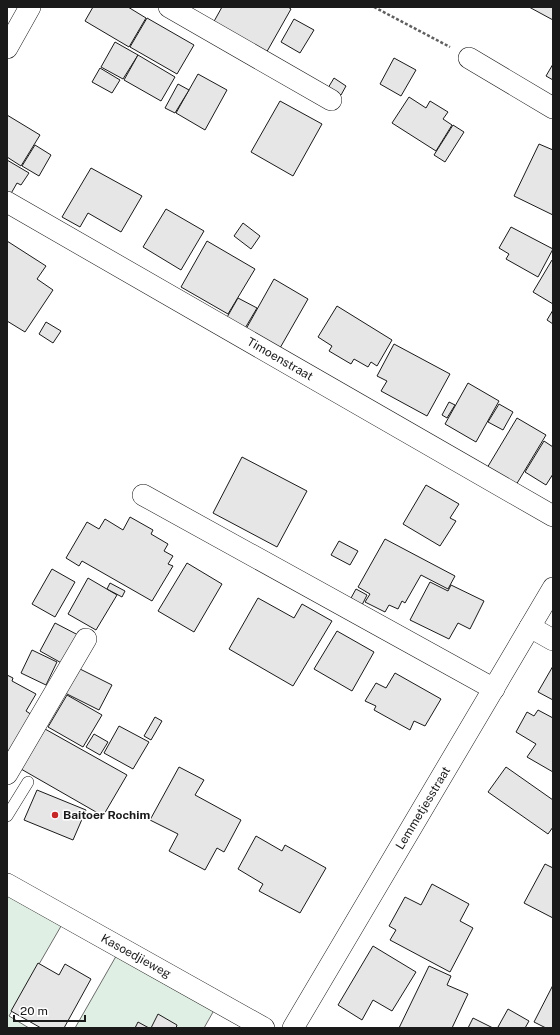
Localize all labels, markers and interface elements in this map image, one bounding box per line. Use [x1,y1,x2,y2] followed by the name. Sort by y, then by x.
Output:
[245,335,316,384] street label: Timoenstraat
[393,764,453,852] street label: Lemmetjesstraat
[63,808,150,822] place label: Baitoer Rochim
[50,810,60,820] marker: Baitoer Rochim
[99,931,173,981] street label: Kasoedjieweg
[14,997,85,1023] scale bar
[20,1004,48,1018] text: 20 m

